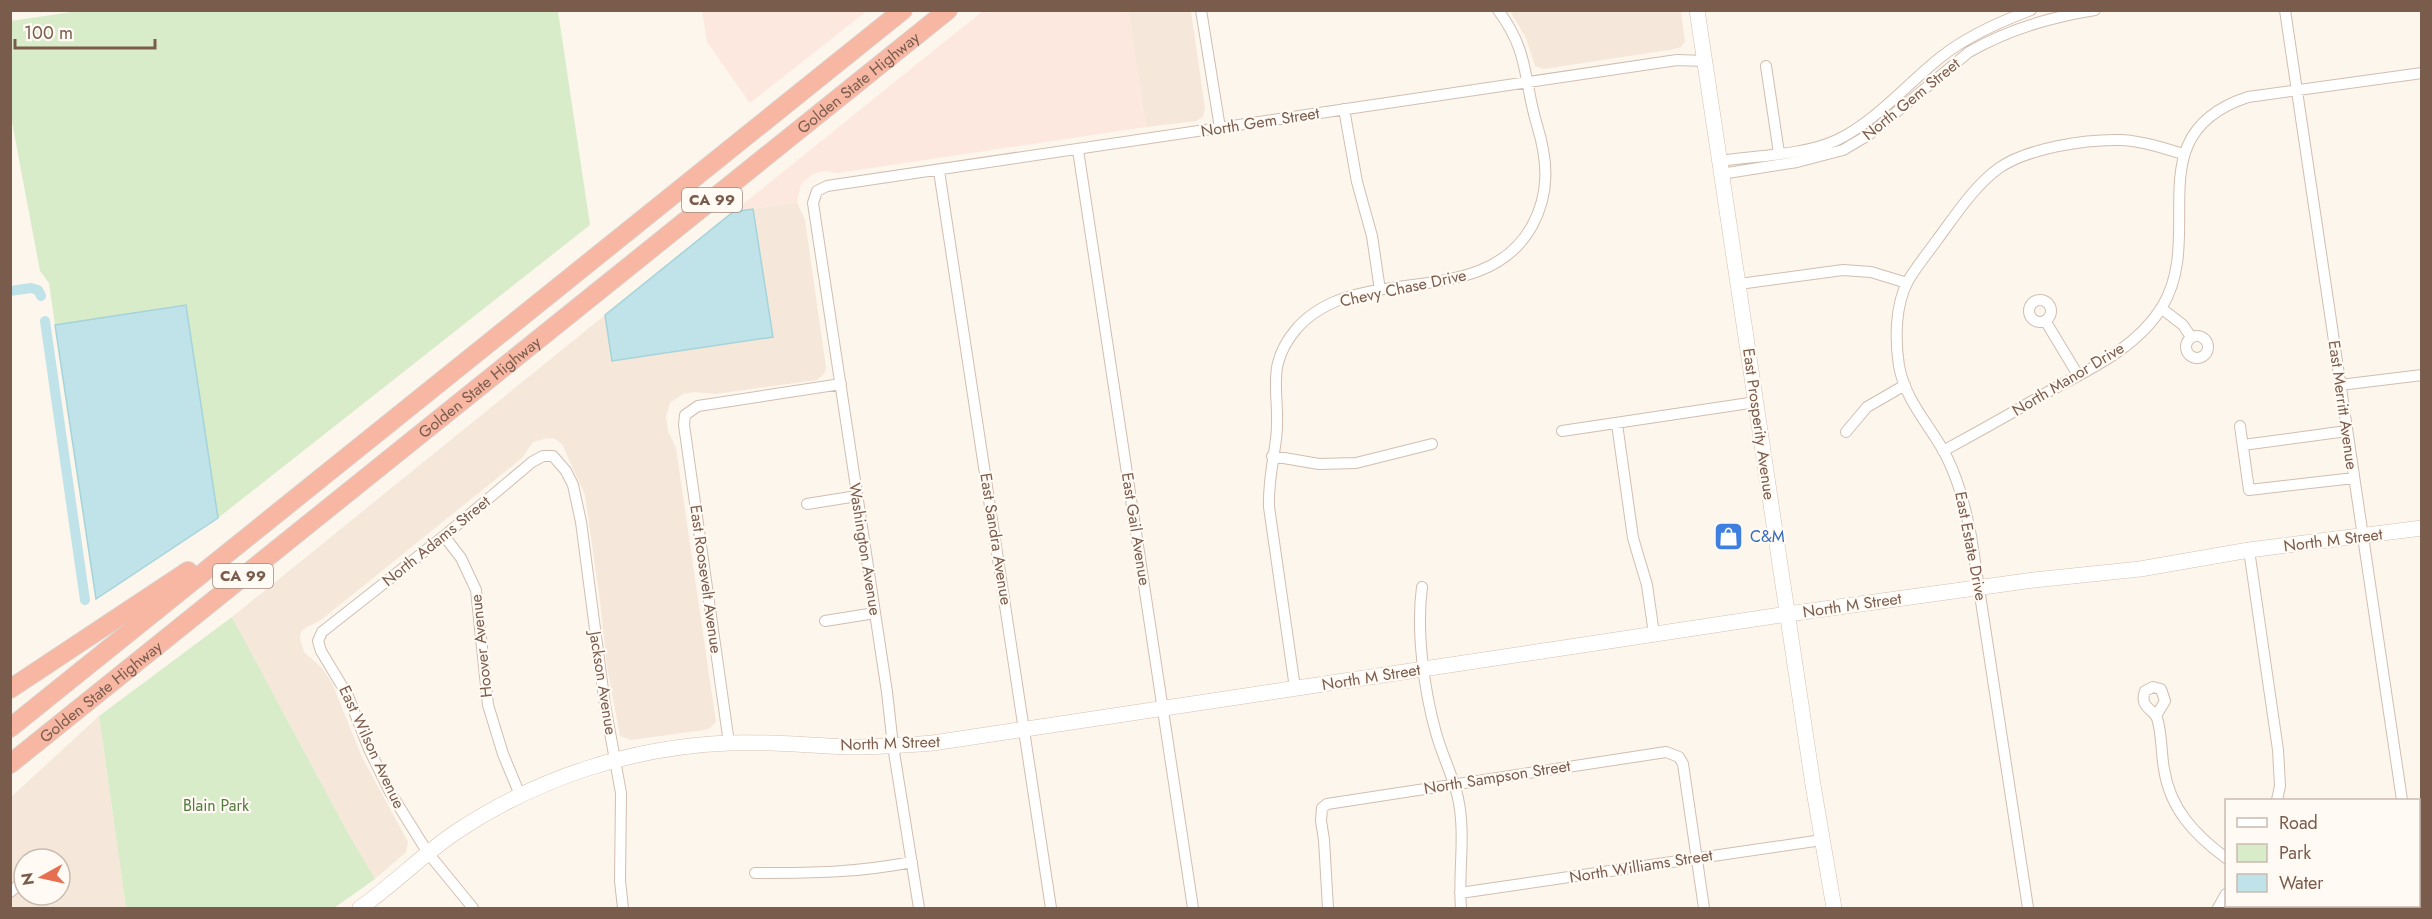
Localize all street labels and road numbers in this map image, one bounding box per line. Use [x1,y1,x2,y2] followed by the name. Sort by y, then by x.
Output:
[792,25,925,139] street label: Golden State Highway
[1857,52,1965,146] street label: North Gem Street
[1199,101,1321,143] street label: North Gem Street
[682,188,742,212] road number: CA 99
[1338,263,1468,313] street label: Chevy Chase Drive
[413,330,546,443] street label: Golden State Highway
[2008,336,2128,422] street label: North Manor Drive
[2323,339,2363,471] street label: East Merritt Avenue
[1737,347,1781,501] street label: East Prosperity Avenue
[974,471,1018,607] street label: East Sandra Avenue
[1116,471,1156,587] street label: East Gail Avenue
[843,481,887,617] street label: Washington Avenue
[1949,489,1993,603] street label: East Estate Drive
[377,490,495,592] street label: North Adams Street
[684,503,728,655] street label: East Roosevelt Avenue
[2282,522,2384,557] street label: North M Street
[213,564,273,588] road number: CA 99
[1801,587,1903,623] street label: North M Street
[464,593,498,699] street label: Hoover Avenue
[583,628,623,736] street label: Jackson Avenue
[34,634,167,748] street label: Golden State Highway
[1320,658,1422,696] street label: North M Street
[333,682,411,812] street label: East Wilson Avenue
[840,730,940,756] street label: North M Street
[1422,754,1572,800] street label: North Sampson Street
[1568,843,1714,889] street label: North Williams Street

